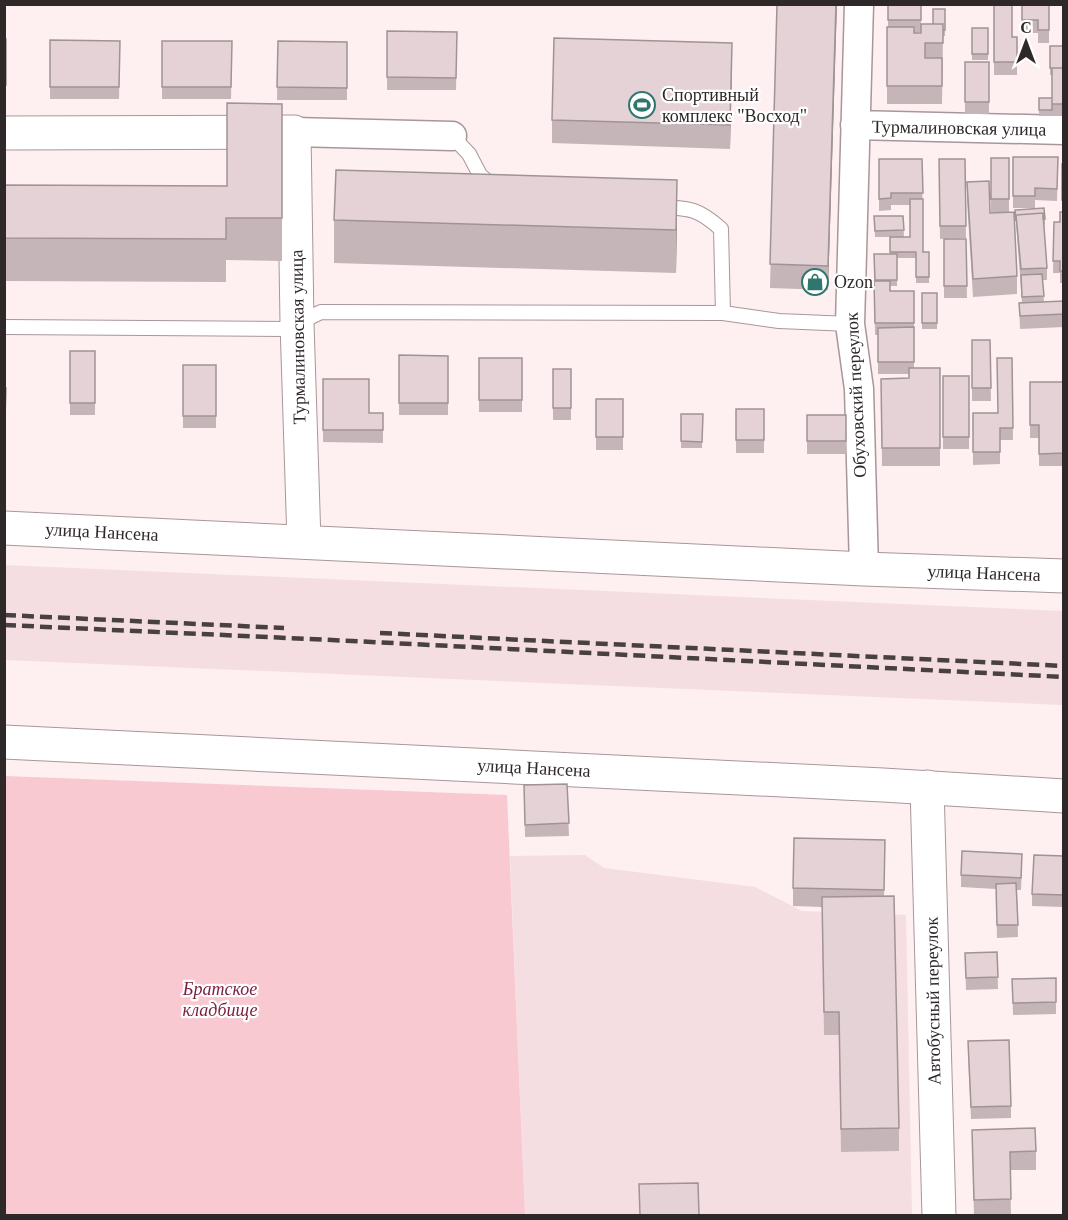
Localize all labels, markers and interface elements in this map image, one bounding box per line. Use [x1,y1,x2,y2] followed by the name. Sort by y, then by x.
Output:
[996,12,1056,72] north arrow
[1020,19,1032,36] text: С
[662,85,807,126] place label: Спортивный комплекс "Восход"
[627,90,657,120] sports icon: Спортивный комплекс "Восход"
[872,116,1046,140] street label: Турмалиновская улица
[286,250,310,424] street label: Турмалиновская улица
[800,267,830,297] shop icon: Ozon
[834,272,873,292] place label: Ozon
[842,311,870,478] street label: Обуховский переулок
[45,519,159,545] street label: улица Нансена
[927,561,1041,585] street label: улица Нансена
[477,755,591,781] street label: улица Нансена
[922,917,944,1085] street label: Автобусный переулок
[182,979,258,1020] park label: Братское кладбище

